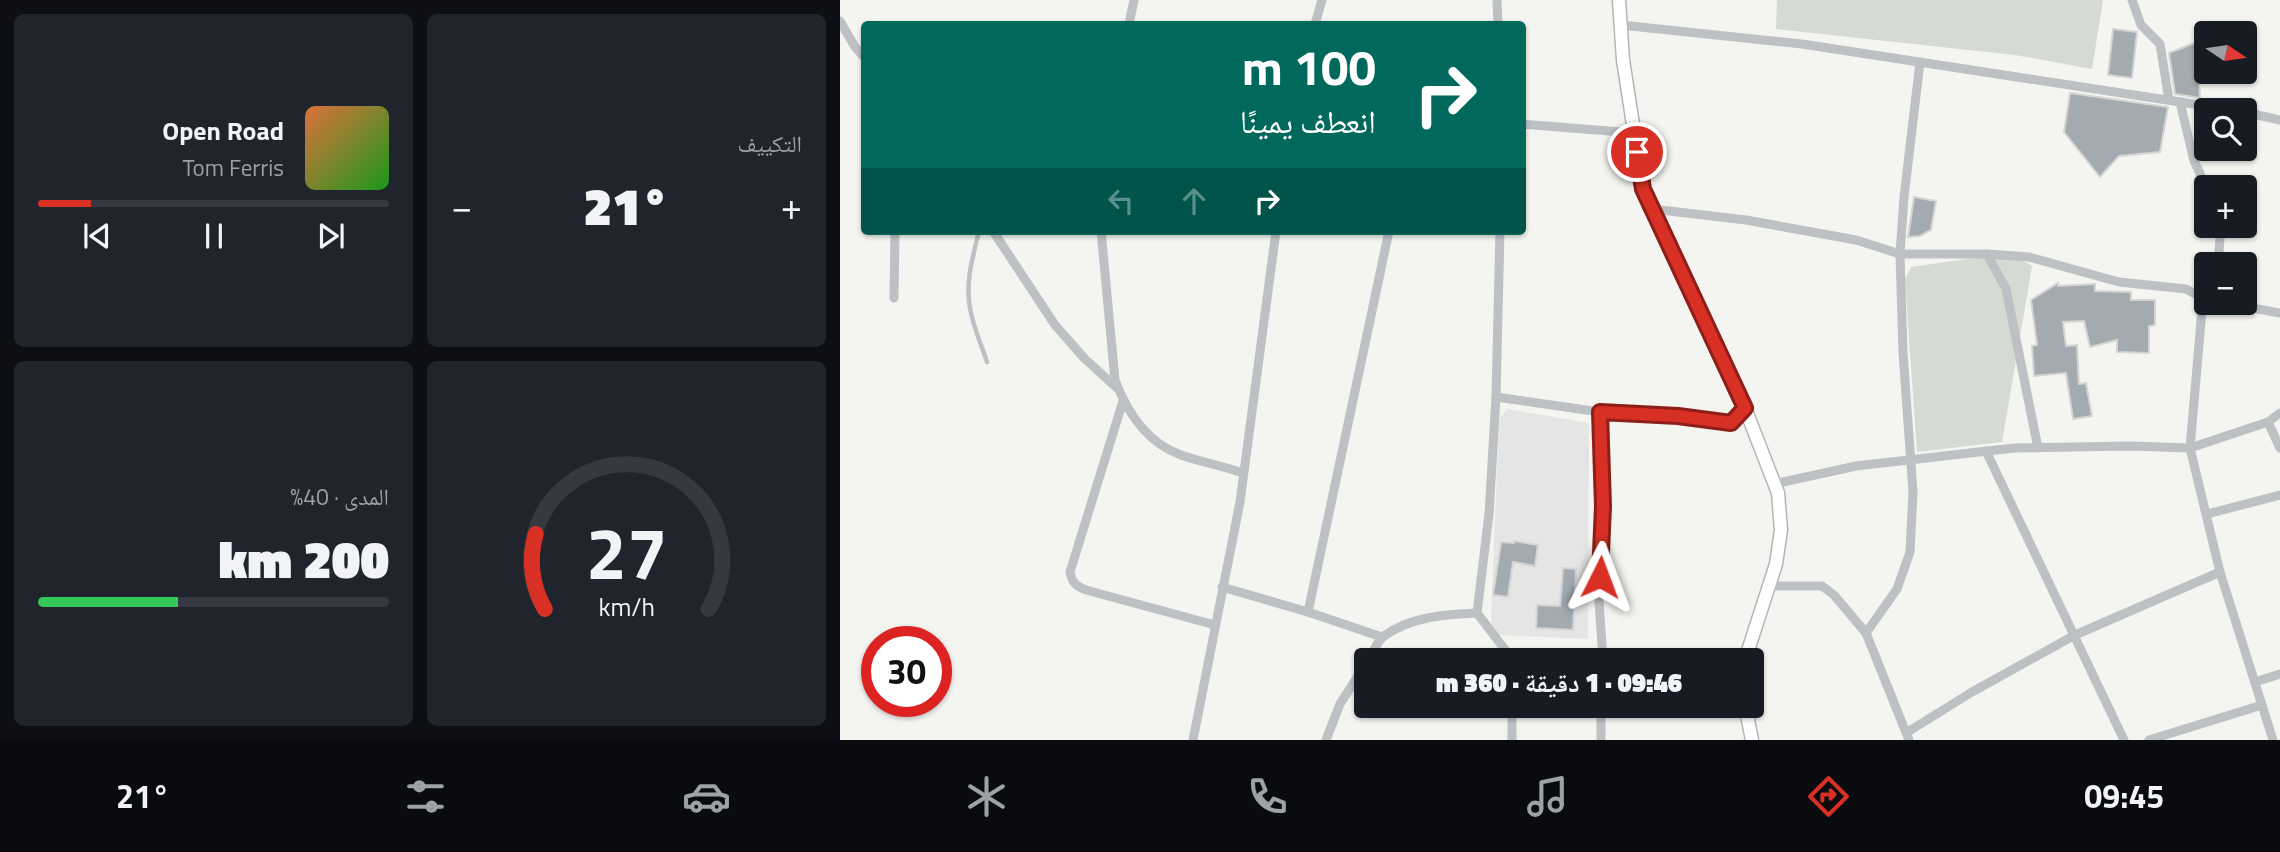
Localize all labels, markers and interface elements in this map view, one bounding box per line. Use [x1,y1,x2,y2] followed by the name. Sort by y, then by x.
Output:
[2194,21,2258,84] north arrow
[2194,21,2257,315] map controls
[1242,29,1376,104] text: 100 m
[1400,49,1491,140] icon: right
[1240,97,1376,145] text: انعطف يمينًا
[2194,98,2257,161] button: search
[162,111,284,150] text: Open Road
[1607,122,1667,182] pin
[737,126,802,161] text: التكييف
[1618,133,1656,171] icon: arrive
[183,150,284,185] text: Tom Ferris
[584,166,669,245] text: 21°
[2194,175,2257,238] button: +
[451,177,472,235] text: −
[781,177,802,235] text: +
[1102,182,1140,220] icon: left
[1175,182,1213,220] icon: ahead
[1248,182,1286,220] icon: right
[78,217,116,255] icon: previous
[195,217,233,255] icon: pause
[312,217,350,255] icon: next
[2194,252,2257,315] button: −
[290,479,389,514] text: المدى · 40%
[586,498,667,608] text: 27
[218,519,389,598] text: 200 km
[1563,540,1637,614] position arrow
[598,588,655,626] text: km/h
[861,626,952,717] speed limit sign: 30
[1436,663,1682,702] text: 09:46 · 1 دقيقة · 360 m
[116,772,170,820] text: 21°
[401,772,450,821] icon: filters
[682,772,731,821] icon: car
[962,772,1011,821] icon: climate
[1243,772,1292,821] icon: phone
[1523,772,1572,821] icon: music
[1804,772,1853,821] icon: directions
[2084,772,2164,820] text: 09:45

